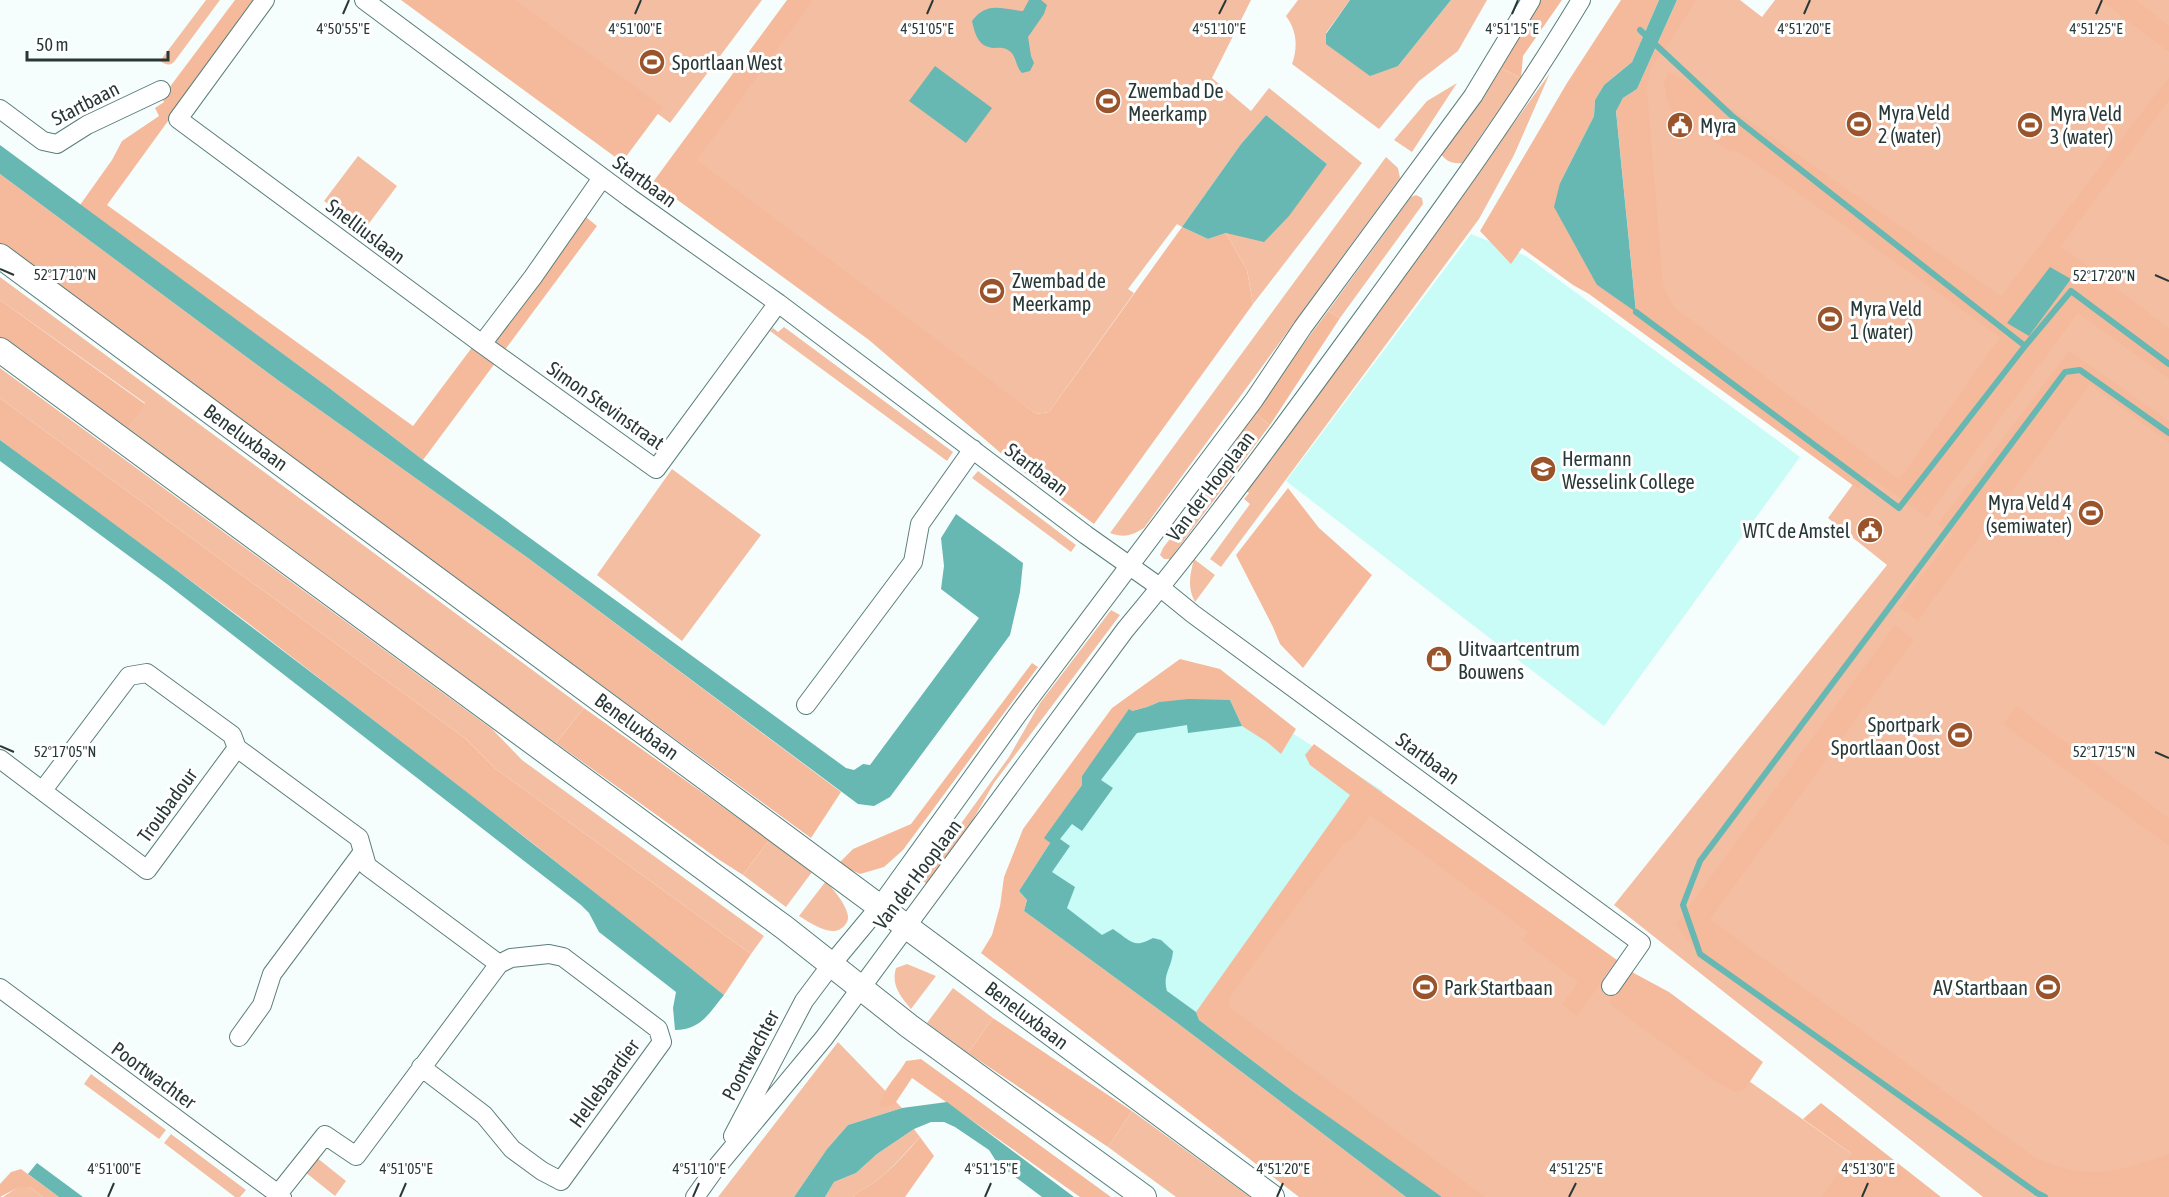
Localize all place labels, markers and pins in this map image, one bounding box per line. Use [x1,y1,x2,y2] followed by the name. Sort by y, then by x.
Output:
[637,47,667,77] sports icon: Sportlaan West
[672,51,783,74] place label: Sportlaan West
[1128,79,1224,125] place label: Zwembad De Meerkamp
[1093,86,1123,116] sports icon: Zwembad De Meerkamp
[1878,101,1950,147] place label: Myra Veld 2 (water)
[2050,102,2122,148] place label: Myra Veld 3 (water)
[1844,109,1874,139] sports icon: Myra Veld 2 (water)
[1665,110,1695,140] public building icon: Myra
[2015,110,2045,140] sports icon: Myra Veld 3 (water)
[1700,114,1736,137] place label: Myra
[1012,269,1106,315] place label: Zwembad de Meerkamp
[977,276,1007,306] sports icon: Zwembad de Meerkamp
[1850,297,1922,343] place label: Myra Veld 1 (water)
[1815,304,1845,334] sports icon: Myra Veld 1 (water)
[1562,447,1694,493] place label: Hermann Wesselink College
[1528,454,1558,484] school or university icon: Hermann Wesselink College
[1986,491,2072,537] place label: Myra Veld 4 (semiwater)
[2076,498,2106,528] sports icon: Myra Veld 4 (semiwater)
[1855,515,1885,545] public building icon: WTC de Amstel
[1743,519,1851,542] place label: WTC de Amstel
[1458,637,1580,683] place label: Uitvaartcentrum Bouwens
[1424,644,1454,674] shop icon: Uitvaartcentrum Bouwens
[1831,713,1940,759] place label: Sportpark Sportlaan Oost
[1945,720,1975,750] sports icon: Sportpark Sportlaan Oost
[1410,972,1440,1002] sports icon: Park Startbaan
[2033,972,2063,1002] sports icon: AV Startbaan
[1444,976,1553,999] place label: Park Startbaan
[1933,976,2028,999] place label: AV Startbaan

